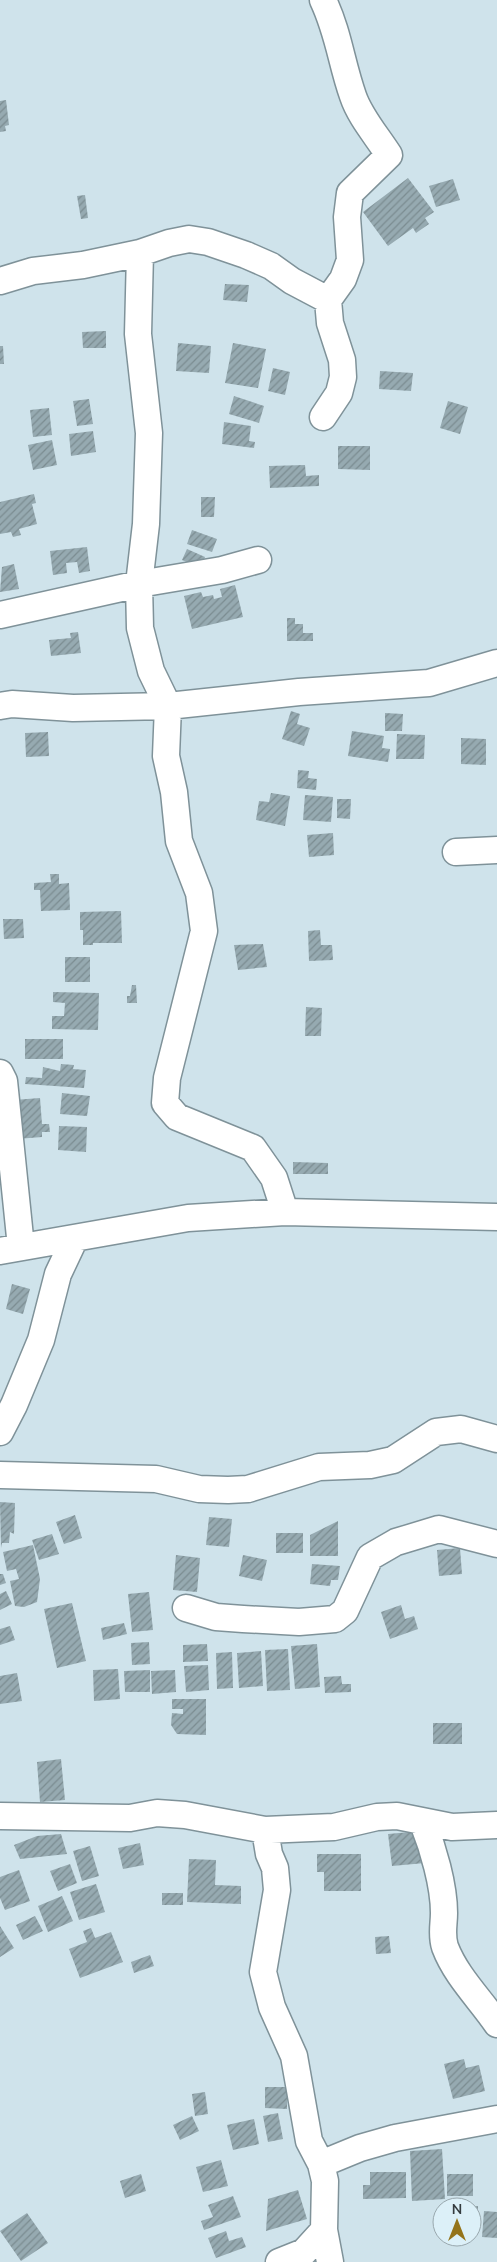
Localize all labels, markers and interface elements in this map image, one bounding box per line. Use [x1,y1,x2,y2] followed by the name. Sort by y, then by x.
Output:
[432,2197,482,2247] north arrow
[452,2200,462,2219] text: N

